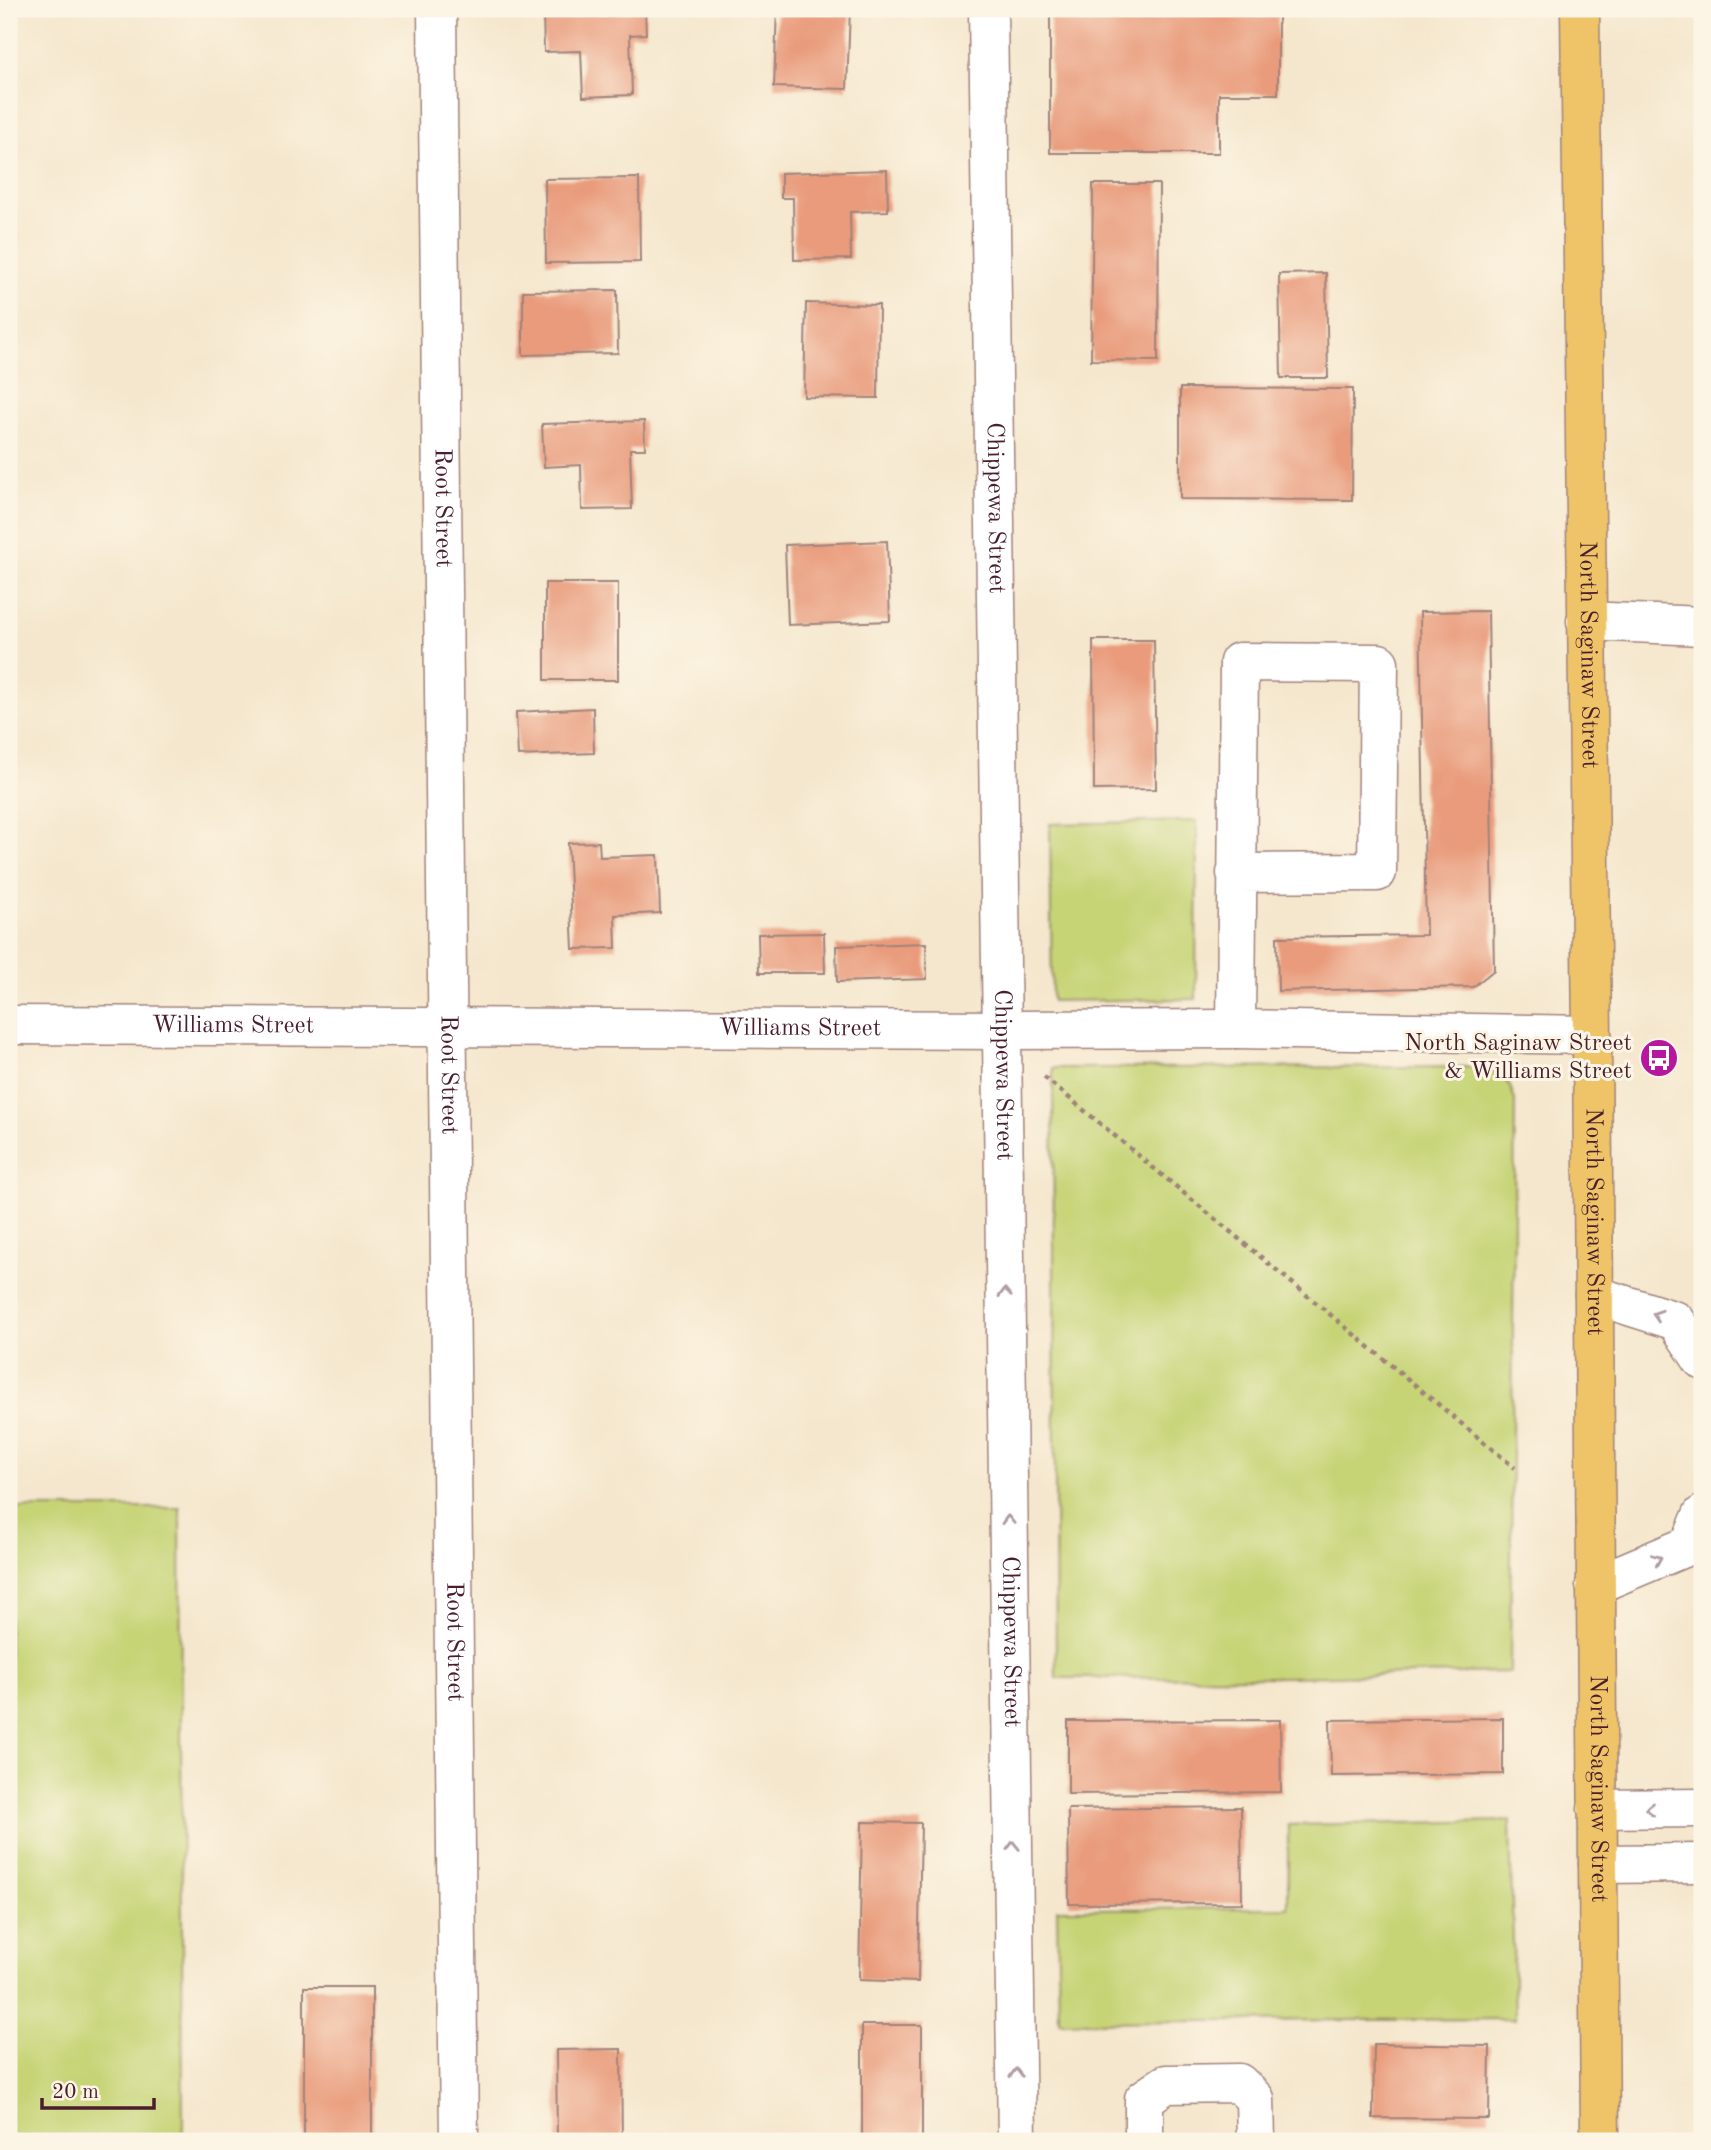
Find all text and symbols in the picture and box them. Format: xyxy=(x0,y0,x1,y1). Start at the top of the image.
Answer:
street label: Chippewa Street xyxy=(982,422,1008,594)
street label: Root Street xyxy=(430,448,455,568)
street label: North Saginaw Street xyxy=(1574,541,1601,769)
street label: Chippewa Street xyxy=(989,989,1016,1161)
street label: Williams Street xyxy=(152,1014,314,1039)
street label: Root Street xyxy=(435,1015,461,1135)
street label: Williams Street xyxy=(719,1017,881,1041)
place label: North Saginaw Street & Williams Street xyxy=(1404,1032,1632,1084)
bus stop icon: North Saginaw Street & Williams Street xyxy=(1638,1037,1680,1079)
street label: North Saginaw Street xyxy=(1581,1108,1606,1336)
one-way arrow xyxy=(998,1287,1013,1298)
one-way arrow xyxy=(1652,1309,1664,1323)
one-way arrow xyxy=(1001,1514,1016,1525)
one-way arrow xyxy=(1650,1553,1662,1567)
street label: Chippewa Street xyxy=(997,1556,1023,1728)
street label: Root Street xyxy=(441,1582,466,1702)
street label: North Saginaw Street xyxy=(1585,1675,1610,1903)
one-way arrow xyxy=(1644,1801,1655,1817)
one-way arrow xyxy=(1005,1840,1021,1850)
scale bar xyxy=(42,2066,154,2110)
one-way arrow xyxy=(1008,2067,1024,2078)
text: 20 m xyxy=(52,2082,99,2103)

